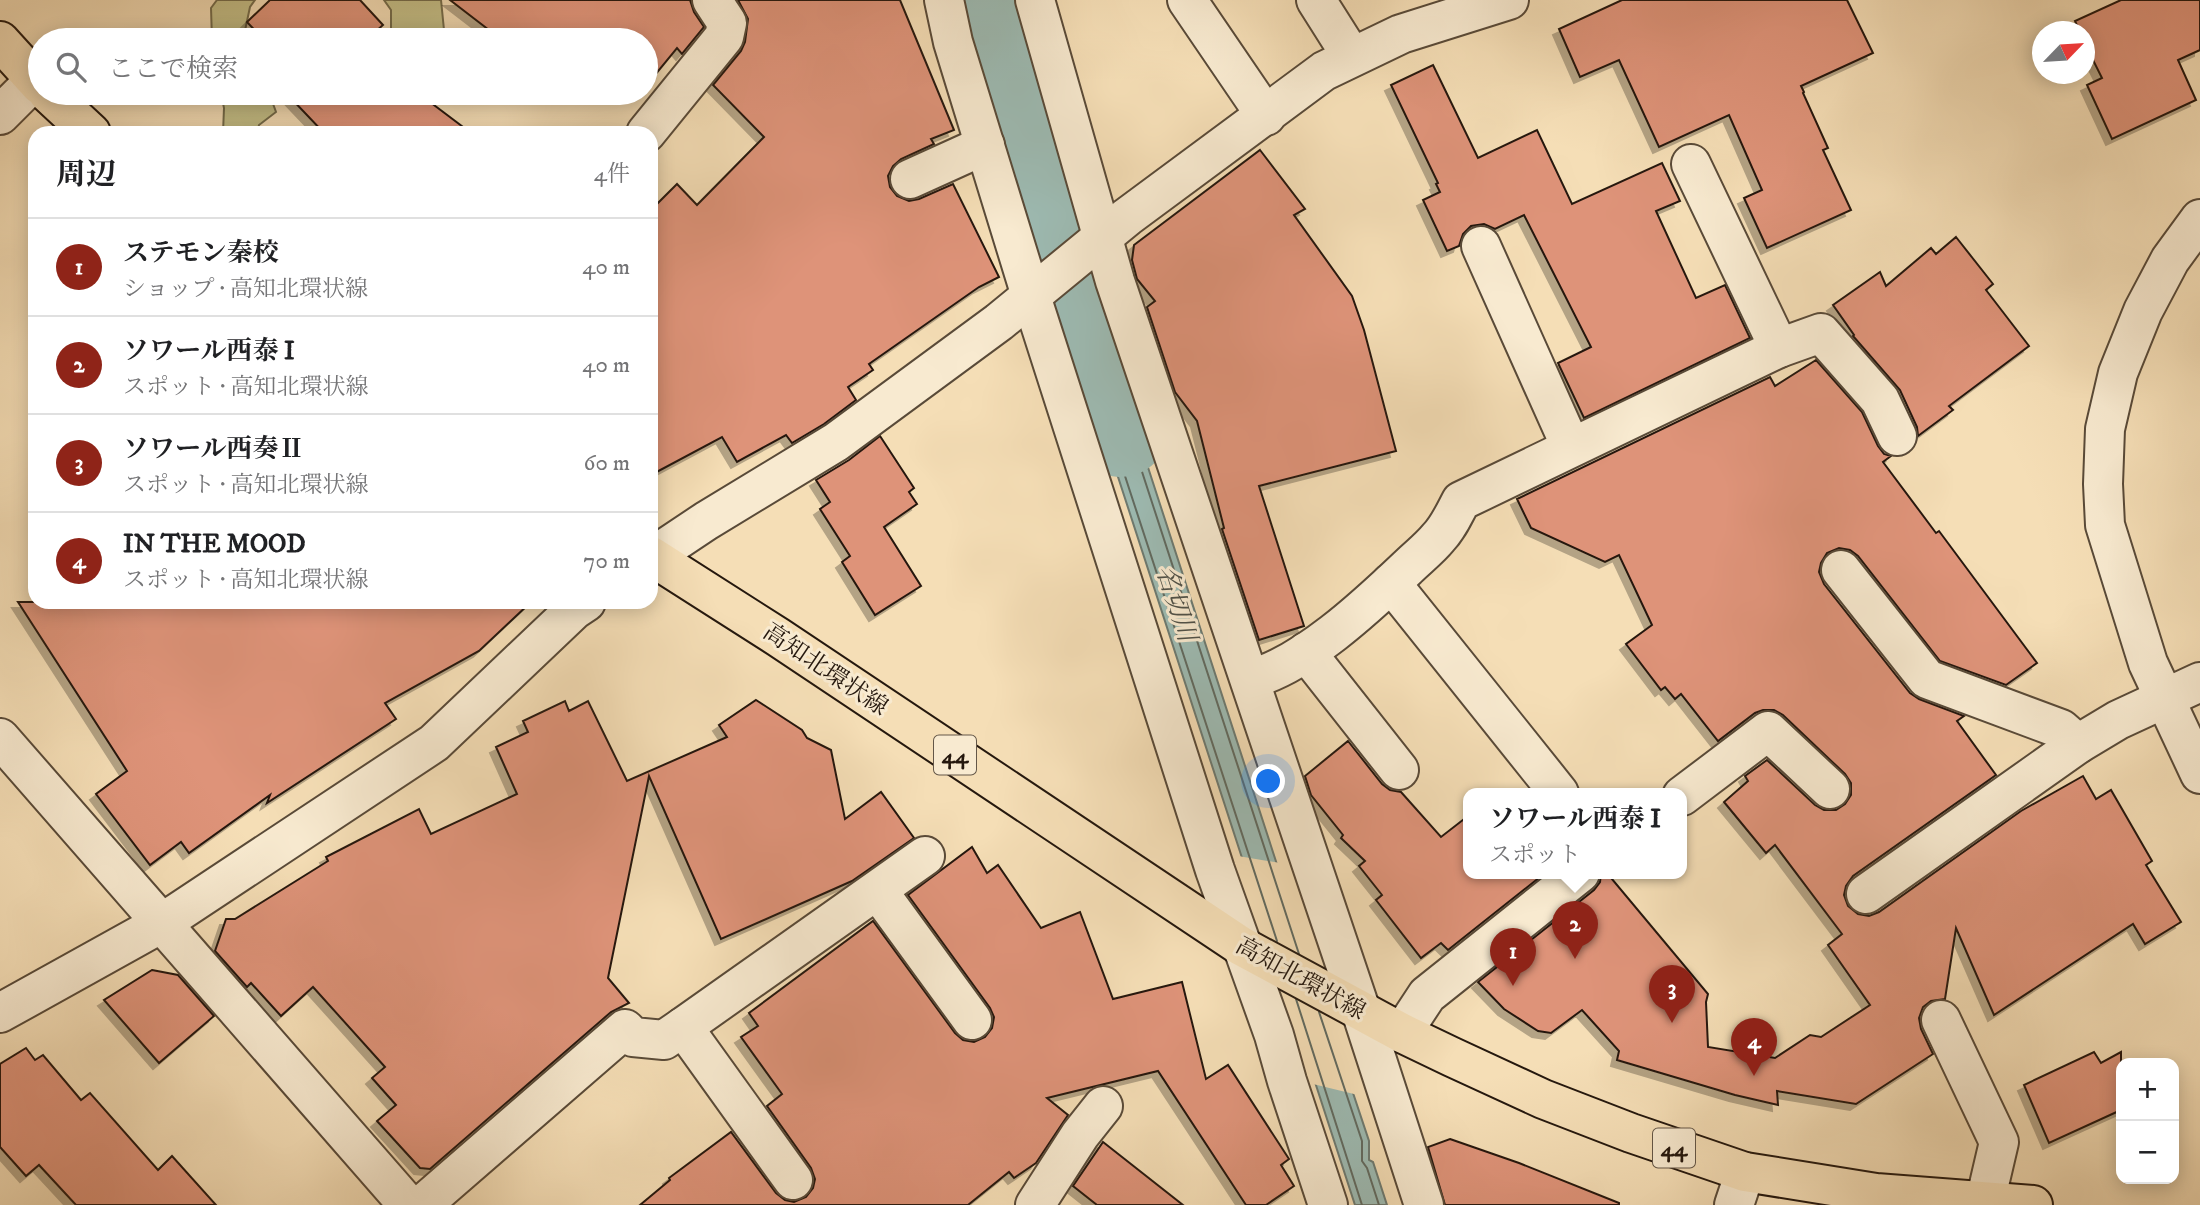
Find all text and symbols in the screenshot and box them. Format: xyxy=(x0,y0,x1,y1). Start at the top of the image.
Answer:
north arrow xyxy=(2032,21,2095,84)
search box xyxy=(28,28,658,105)
icon: search xyxy=(52,48,90,86)
text: ここで検索 xyxy=(108,53,238,86)
text: 周辺 xyxy=(56,157,116,194)
text: 4件 xyxy=(594,160,630,189)
text: ステモン秦校 xyxy=(123,237,278,270)
text: 1 xyxy=(75,253,83,282)
text: 40 m xyxy=(582,253,630,282)
text: ショップ · 高知北環状線 xyxy=(123,275,368,304)
text: ソワール西泰 I xyxy=(123,335,295,368)
text: 2 xyxy=(73,351,85,380)
text: 40 m xyxy=(582,351,630,380)
text: スポット · 高知北環状線 xyxy=(123,373,368,402)
text: ソワール西奏Ⅱ xyxy=(123,433,304,466)
text: 3 xyxy=(75,449,83,478)
text: 60 m xyxy=(583,449,630,478)
text: スポット · 高知北環状線 xyxy=(123,471,368,500)
text: IN THE MOOD xyxy=(123,528,306,561)
text: 4 xyxy=(72,547,86,576)
text: 70 m xyxy=(583,547,630,576)
water label: 名切川 xyxy=(1148,561,1204,648)
text: スポット · 高知北環状線 xyxy=(123,566,368,595)
street label: 高知北環状線 xyxy=(757,617,894,723)
road number: 44 xyxy=(934,736,976,775)
your location xyxy=(1251,764,1285,798)
popup xyxy=(1463,788,1687,879)
text: ソワール西泰 I xyxy=(1489,803,1661,836)
text: スポット xyxy=(1489,841,1581,870)
pin: 2 xyxy=(1552,901,1598,959)
pin: 1 xyxy=(1490,928,1536,986)
street label: 高知北環状線 xyxy=(1230,931,1371,1027)
pin: 3 xyxy=(1649,965,1695,1023)
pin: 4 xyxy=(1731,1018,1777,1076)
map controls xyxy=(2116,1058,2179,1184)
button: + xyxy=(2116,1058,2179,1121)
button: − xyxy=(2116,1121,2179,1184)
road number: 44 xyxy=(1653,1128,1695,1168)

